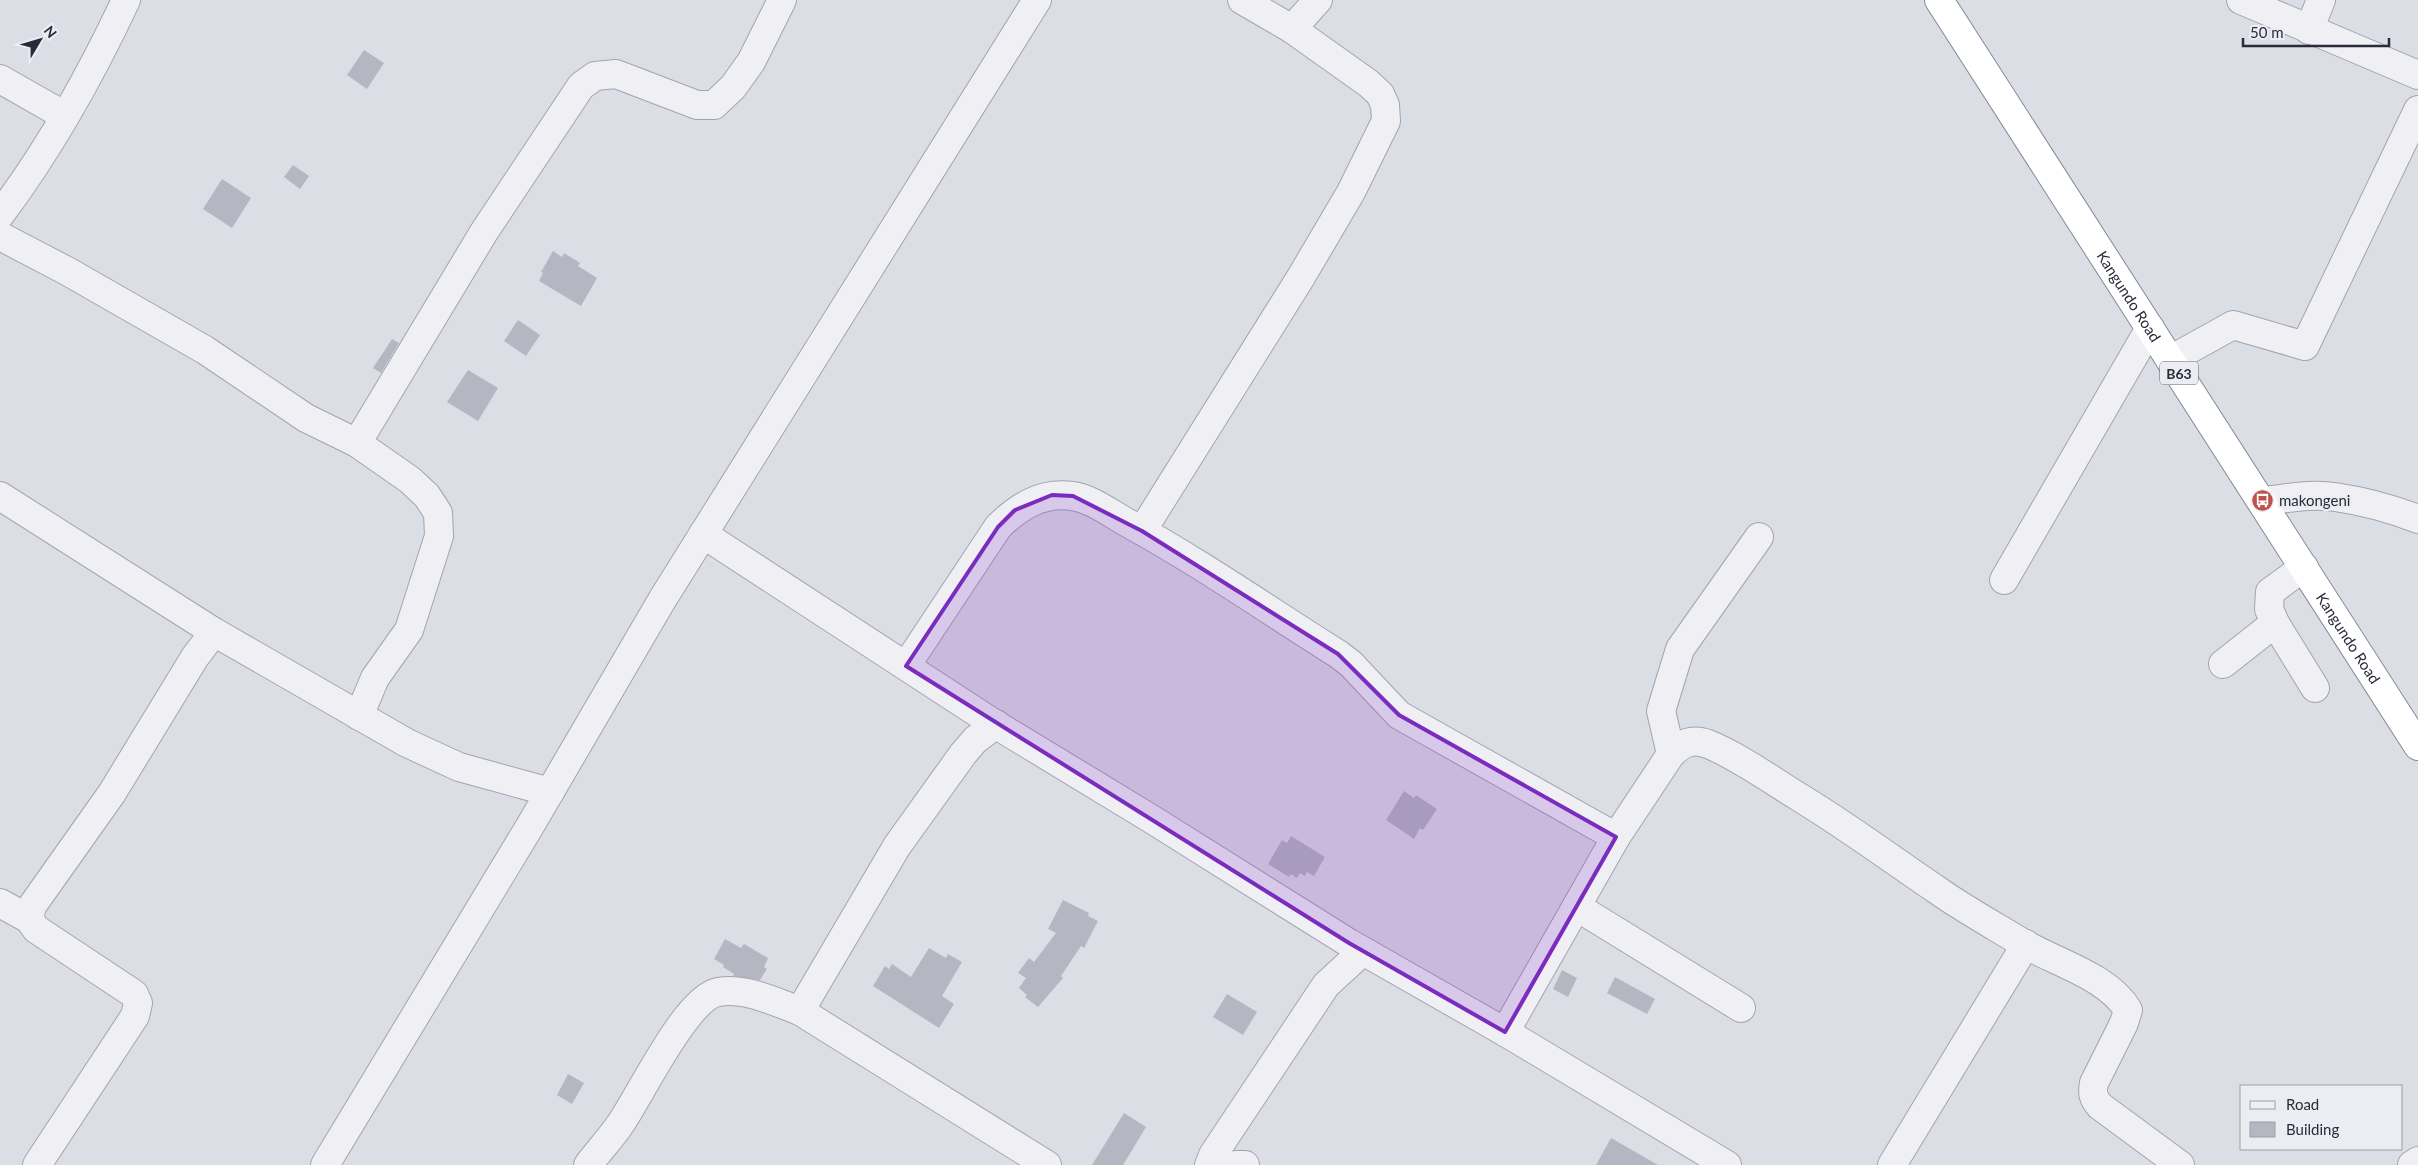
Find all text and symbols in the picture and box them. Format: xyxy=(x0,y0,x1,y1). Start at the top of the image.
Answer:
north arrow xyxy=(15,15,65,65)
scale bar xyxy=(2243,15,2389,47)
text: N xyxy=(41,22,61,41)
text: 50 m xyxy=(2250,23,2284,41)
street label: Kangundo Road xyxy=(2093,247,2165,345)
road number: B63 xyxy=(2160,362,2198,384)
bus stop icon: makongeni xyxy=(2251,488,2275,512)
place label: makongeni xyxy=(2279,491,2350,509)
street label: Kangundo Road xyxy=(2313,589,2384,687)
legend xyxy=(2240,1085,2403,1150)
text: Road xyxy=(2286,1095,2319,1113)
text: Building xyxy=(2286,1120,2339,1138)

